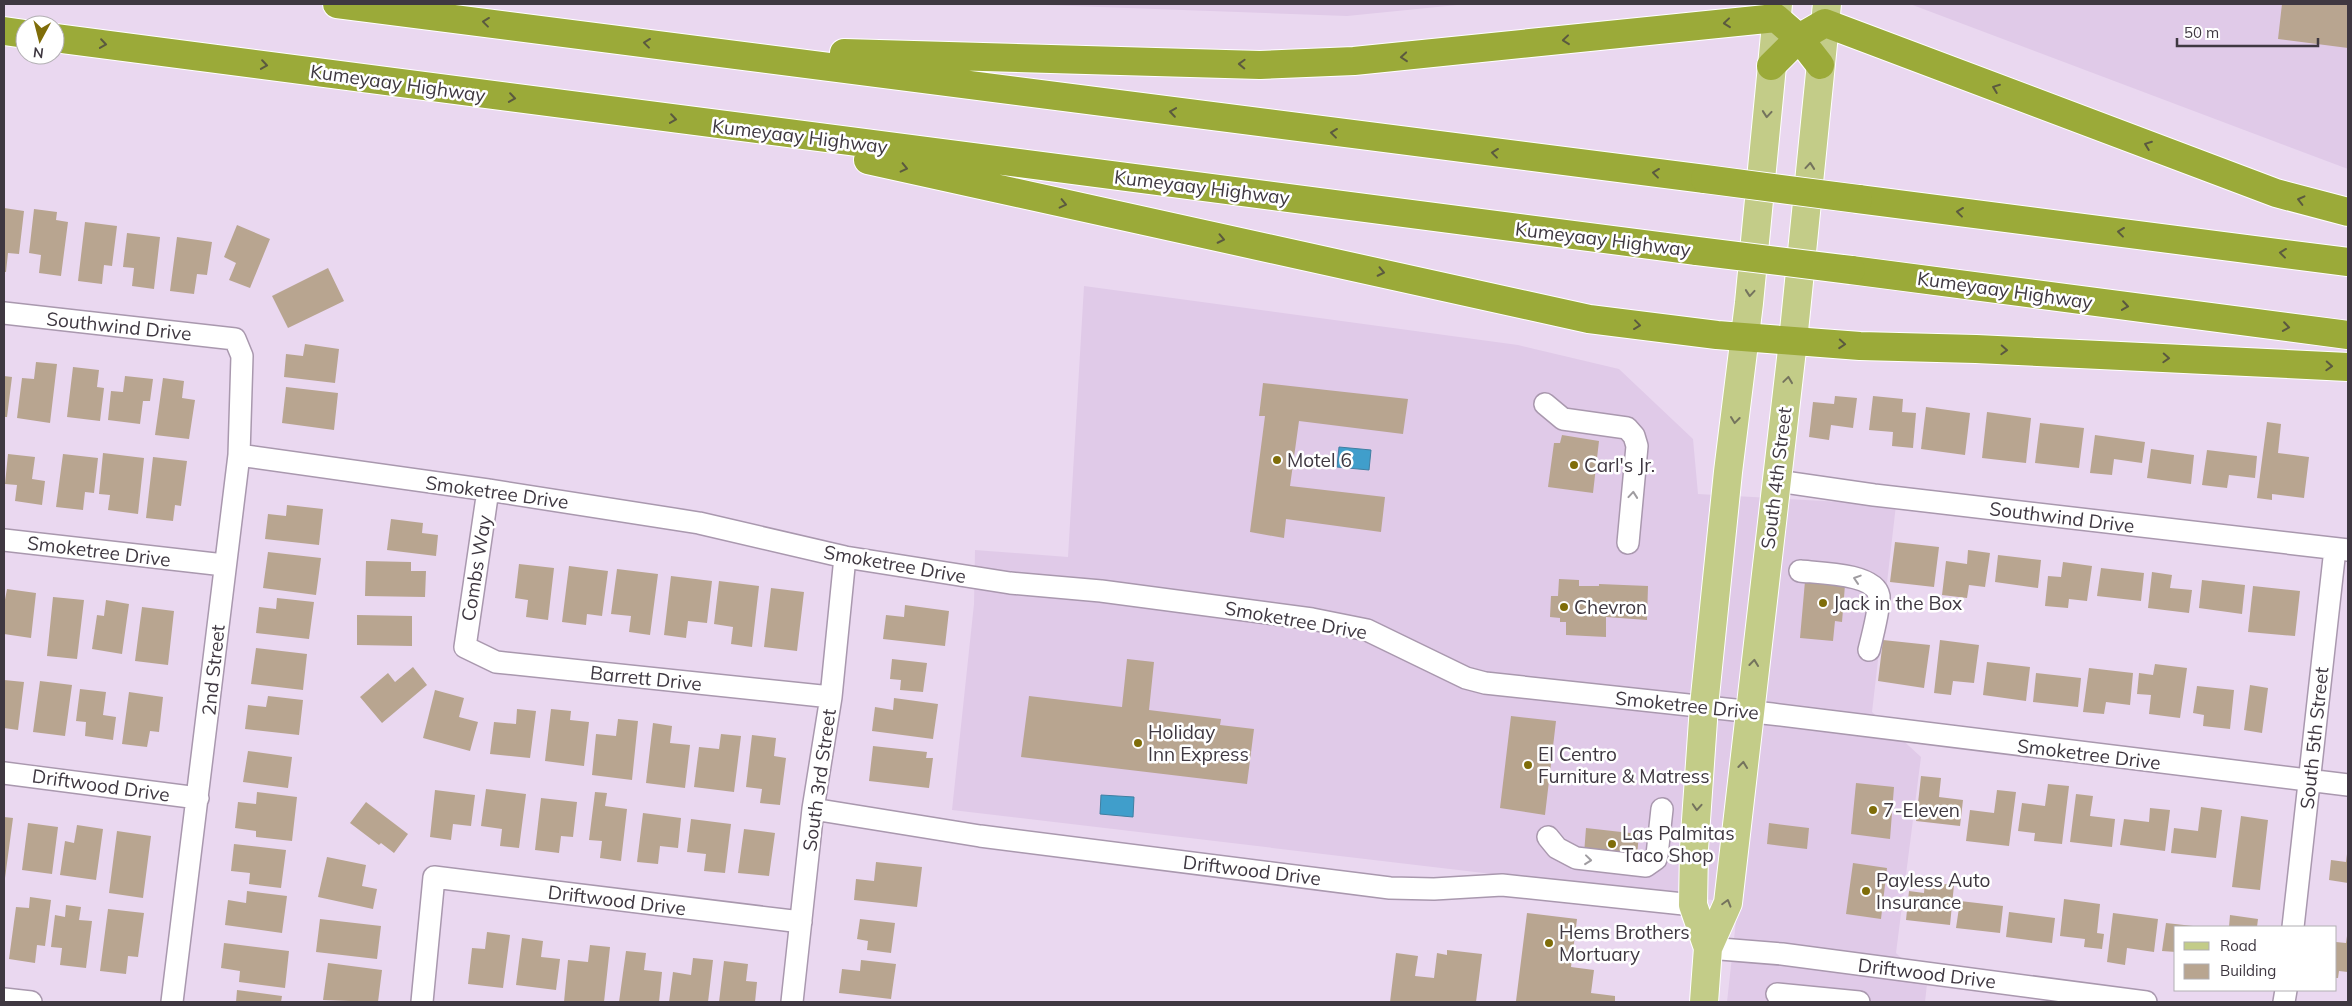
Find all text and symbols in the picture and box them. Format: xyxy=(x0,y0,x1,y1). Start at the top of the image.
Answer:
north arrow xyxy=(15,15,65,65)
scale bar xyxy=(2177,15,2318,47)
one-way arrow xyxy=(1723,17,1731,28)
one-way arrow xyxy=(481,18,490,28)
text: 50 m xyxy=(2184,23,2219,42)
one-way arrow xyxy=(1562,34,1570,45)
one-way arrow xyxy=(100,38,108,49)
one-way arrow xyxy=(643,38,651,49)
text: N xyxy=(32,43,45,62)
one-way arrow xyxy=(1400,51,1408,62)
one-way arrow xyxy=(261,59,269,70)
street label: Kumeyaay Highway xyxy=(309,59,487,107)
one-way arrow xyxy=(1238,59,1246,69)
one-way arrow xyxy=(1992,84,2001,94)
one-way arrow xyxy=(509,92,517,103)
one-way arrow xyxy=(1168,107,1176,118)
one-way arrow xyxy=(1762,110,1773,118)
one-way arrow xyxy=(670,113,678,124)
street label: Kumeyaay Highway xyxy=(711,113,889,159)
one-way arrow xyxy=(1329,128,1338,138)
one-way arrow xyxy=(2144,141,2153,151)
one-way arrow xyxy=(1491,148,1499,159)
one-way arrow xyxy=(1804,162,1815,170)
one-way arrow xyxy=(900,163,909,173)
street label: Kumeyaay Highway xyxy=(1113,164,1291,210)
one-way arrow xyxy=(1652,168,1660,179)
one-way arrow xyxy=(2296,195,2305,206)
one-way arrow xyxy=(1058,198,1067,209)
one-way arrow xyxy=(1956,207,1964,218)
street label: Kumeyaay Highway xyxy=(1514,216,1692,262)
one-way arrow xyxy=(2117,228,2126,238)
one-way arrow xyxy=(1217,233,1226,244)
one-way arrow xyxy=(2278,248,2286,259)
one-way arrow xyxy=(1376,266,1385,277)
street label: Kumeyaay Highway xyxy=(1916,266,2094,314)
one-way arrow xyxy=(1745,290,1756,298)
one-way arrow xyxy=(2122,300,2130,311)
street label: Southwind Drive xyxy=(45,306,193,346)
one-way arrow xyxy=(1634,319,1642,330)
one-way arrow xyxy=(2283,321,2291,332)
one-way arrow xyxy=(1838,339,1846,350)
one-way arrow xyxy=(2000,345,2008,355)
one-way arrow xyxy=(2162,353,2170,364)
one-way arrow xyxy=(2325,361,2333,372)
one-way arrow xyxy=(1782,376,1793,384)
street label: South 4th Street xyxy=(1755,405,1797,550)
one-way arrow xyxy=(1730,417,1741,425)
place label: Motel 6 xyxy=(1287,448,1352,472)
place label: Carl's Jr. xyxy=(1584,453,1655,477)
marker: Motel 6 xyxy=(1271,454,1283,466)
marker: Carl's Jr. xyxy=(1568,459,1580,471)
street label: Smoketree Drive xyxy=(424,470,570,514)
one-way arrow xyxy=(1627,491,1638,499)
street label: Southwind Drive xyxy=(1988,496,2136,538)
street label: Combs Way xyxy=(456,513,496,623)
street label: Smoketree Drive xyxy=(26,530,172,572)
street label: Smoketree Drive xyxy=(822,540,968,588)
one-way arrow xyxy=(1854,575,1862,585)
place label: Jack in the Box xyxy=(1833,591,1962,615)
place label: Chevron xyxy=(1574,595,1647,619)
street label: Smoketree Drive xyxy=(1223,596,1369,644)
marker: Jack in the Box xyxy=(1817,597,1829,609)
marker: Chevron xyxy=(1558,601,1570,613)
street label: 2nd Street xyxy=(196,623,230,717)
one-way arrow xyxy=(1748,659,1759,667)
street label: Barrett Drive xyxy=(589,660,703,696)
street label: South 5th Street xyxy=(2295,665,2333,810)
street label: Smoketree Drive xyxy=(1614,686,1760,724)
street label: South 3rd Street xyxy=(797,707,841,853)
place label: Holiday Inn Express xyxy=(1148,720,1249,766)
street label: Smoketree Drive xyxy=(2016,733,2162,775)
marker: Holiday Inn Express xyxy=(1132,737,1144,749)
place label: El Centro Furniture & Matress xyxy=(1538,742,1710,788)
marker: El Centro Furniture & Matress xyxy=(1522,759,1534,771)
one-way arrow xyxy=(1737,761,1748,769)
street label: Driftwood Drive xyxy=(31,763,171,807)
place label: 7-Eleven xyxy=(1883,798,1960,822)
one-way arrow xyxy=(1691,804,1702,812)
marker: 7-Eleven xyxy=(1867,804,1879,816)
place label: Las Palmitas Taco Shop xyxy=(1622,821,1735,867)
marker: Las Palmitas Taco Shop xyxy=(1606,838,1618,850)
street label: Driftwood Drive xyxy=(1182,850,1322,890)
one-way arrow xyxy=(1585,854,1593,865)
place label: Payless Auto Insurance xyxy=(1876,868,1990,914)
street label: Driftwood Drive xyxy=(547,880,687,920)
marker: Payless Auto Insurance xyxy=(1860,885,1872,897)
one-way arrow xyxy=(1721,900,1731,908)
place label: Hems Brothers Mortuary xyxy=(1559,920,1690,966)
legend xyxy=(2174,926,2337,991)
text: Road xyxy=(2220,936,2257,955)
marker: Hems Brothers Mortuary xyxy=(1543,937,1555,949)
street label: Driftwood Drive xyxy=(1857,953,1997,993)
text: Building xyxy=(2220,961,2276,980)

